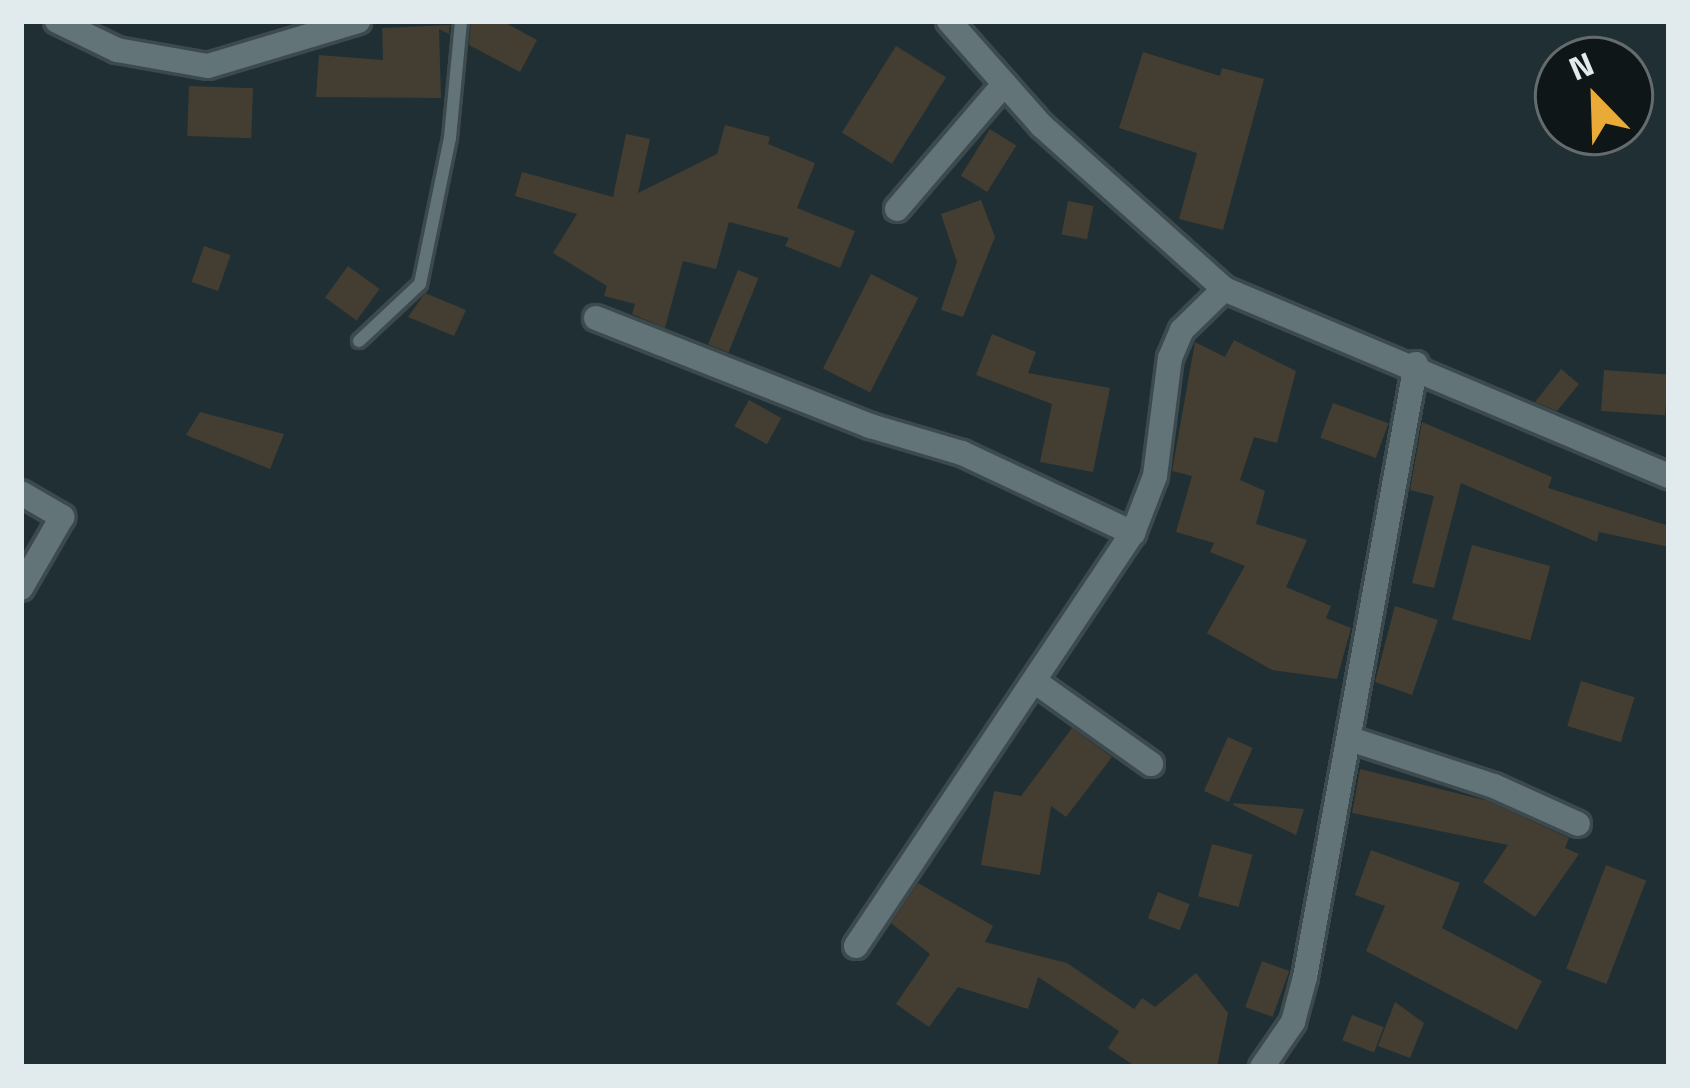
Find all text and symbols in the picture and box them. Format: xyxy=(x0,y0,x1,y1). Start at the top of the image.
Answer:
north arrow xyxy=(1534,36,1654,156)
text: N xyxy=(1561,38,1601,93)

